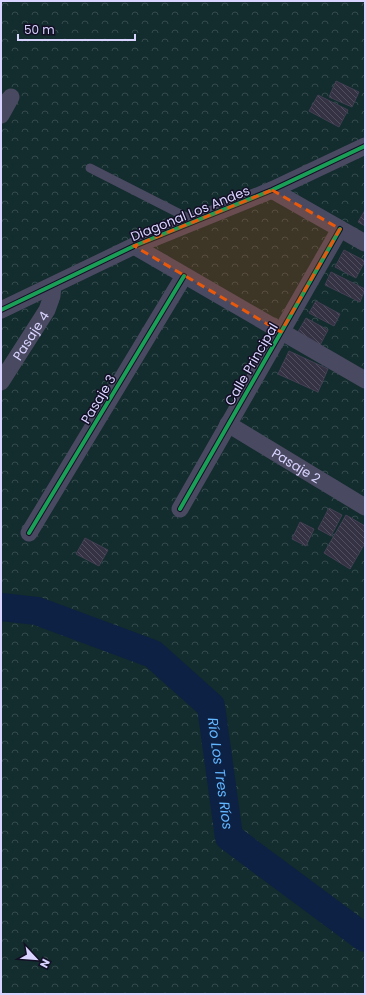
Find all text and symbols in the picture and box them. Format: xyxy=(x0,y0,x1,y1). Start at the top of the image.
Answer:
scale bar xyxy=(18,16,135,42)
text: 50 m xyxy=(24,21,55,38)
street label: Diagonal Los Andes xyxy=(128,181,253,246)
street label: Pasaje 4 xyxy=(8,308,54,364)
street label: Calle Principal xyxy=(220,319,283,409)
street label: Pasaje 3 xyxy=(76,371,121,427)
street label: Pasaje 2 xyxy=(268,444,324,488)
water label: Río Los Tres Ríos xyxy=(203,716,238,831)
north arrow xyxy=(16,939,56,979)
text: N xyxy=(36,956,54,971)

